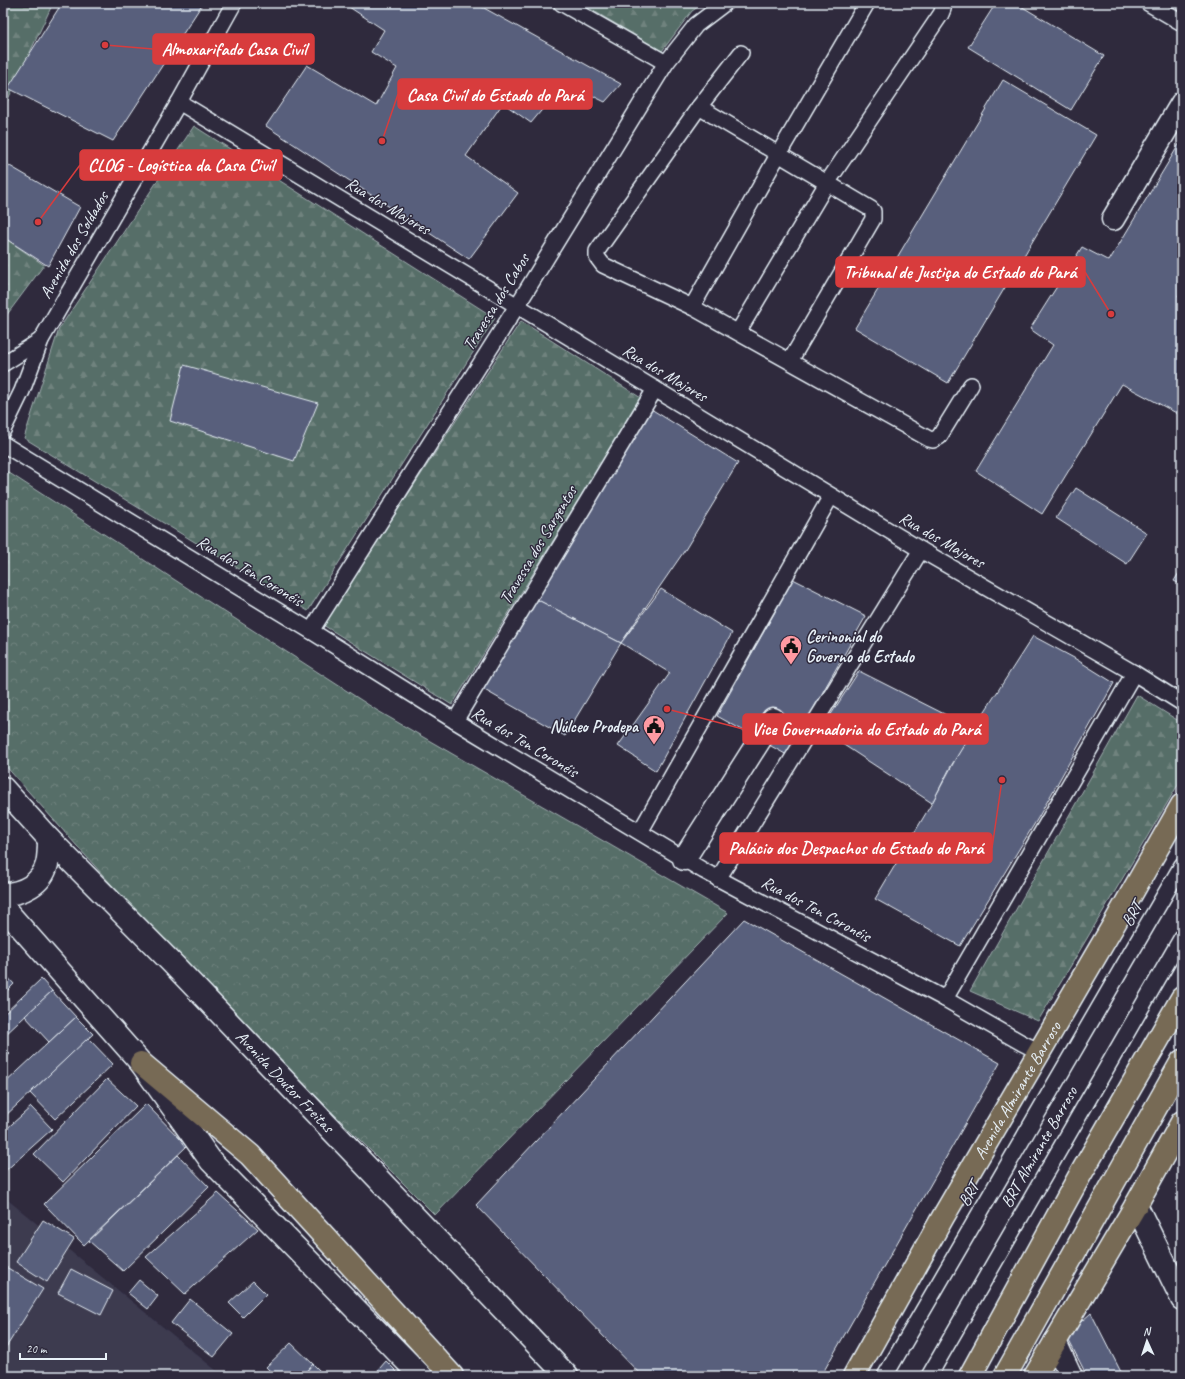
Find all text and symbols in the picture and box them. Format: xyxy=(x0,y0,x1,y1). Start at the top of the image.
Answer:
callout: Almoxarifado Casa Civíl xyxy=(153,34,314,64)
text: Almoxarifado Casa Civíl xyxy=(162,38,310,60)
callout: Casa Civíl do Estado do Pará xyxy=(398,79,592,109)
text: Casa Civíl do Estado do Pará xyxy=(407,84,585,106)
callout: CLOG - Logística da Casa Civíl xyxy=(80,150,282,180)
text: CLOG - Logística da Casa Civíl xyxy=(88,154,278,176)
street label: Rua dos Majores xyxy=(342,173,435,240)
street label: Avenida dos Soldados xyxy=(35,186,114,302)
street label: Travessa dos Cabos xyxy=(458,249,535,354)
callout: Tribunal de Justiça do Estado do Pará xyxy=(836,257,1085,287)
text: Tribunal de Justiça do Estado do Pará xyxy=(844,261,1078,283)
street label: Rua dos Majores xyxy=(619,340,712,407)
street label: Travessa dos Sargentos xyxy=(494,481,582,608)
street label: Rua dos Majores xyxy=(896,507,989,573)
street label: Rua dos Ten Coronéis xyxy=(193,531,309,612)
place label: Cerinonial do Governo do Estado xyxy=(806,626,916,667)
public building icon: Cerinonial do Governo do Estado xyxy=(778,633,804,666)
street label: Rua dos Ten Coronéis xyxy=(468,702,584,783)
public building icon: Núlceo Prodepa xyxy=(641,713,667,746)
callout: Vice Governadoria do Estado do Pará xyxy=(743,714,988,744)
place label: Núlceo Prodepa xyxy=(550,716,640,737)
text: Vice Governadoria do Estado do Pará xyxy=(752,718,983,740)
callout: Palácio dos Despachos do Estado do Pará xyxy=(720,833,992,863)
text: Palácio dos Despachos do Estado do Pará xyxy=(729,837,986,859)
street label: Rua dos Ten Coronéis xyxy=(758,871,876,948)
street label: BRT xyxy=(1117,894,1149,930)
street label: Avenida Almirante Barroso xyxy=(969,1017,1066,1163)
street label: Avenida Doutor Freitas xyxy=(231,1026,340,1138)
street label: BRT Almirante Barroso xyxy=(996,1082,1083,1211)
street label: BRT xyxy=(954,1174,986,1210)
north arrow xyxy=(1127,1321,1167,1361)
text: N xyxy=(1143,1324,1152,1338)
scale bar xyxy=(20,1335,106,1361)
text: 20 m xyxy=(26,1341,48,1357)

